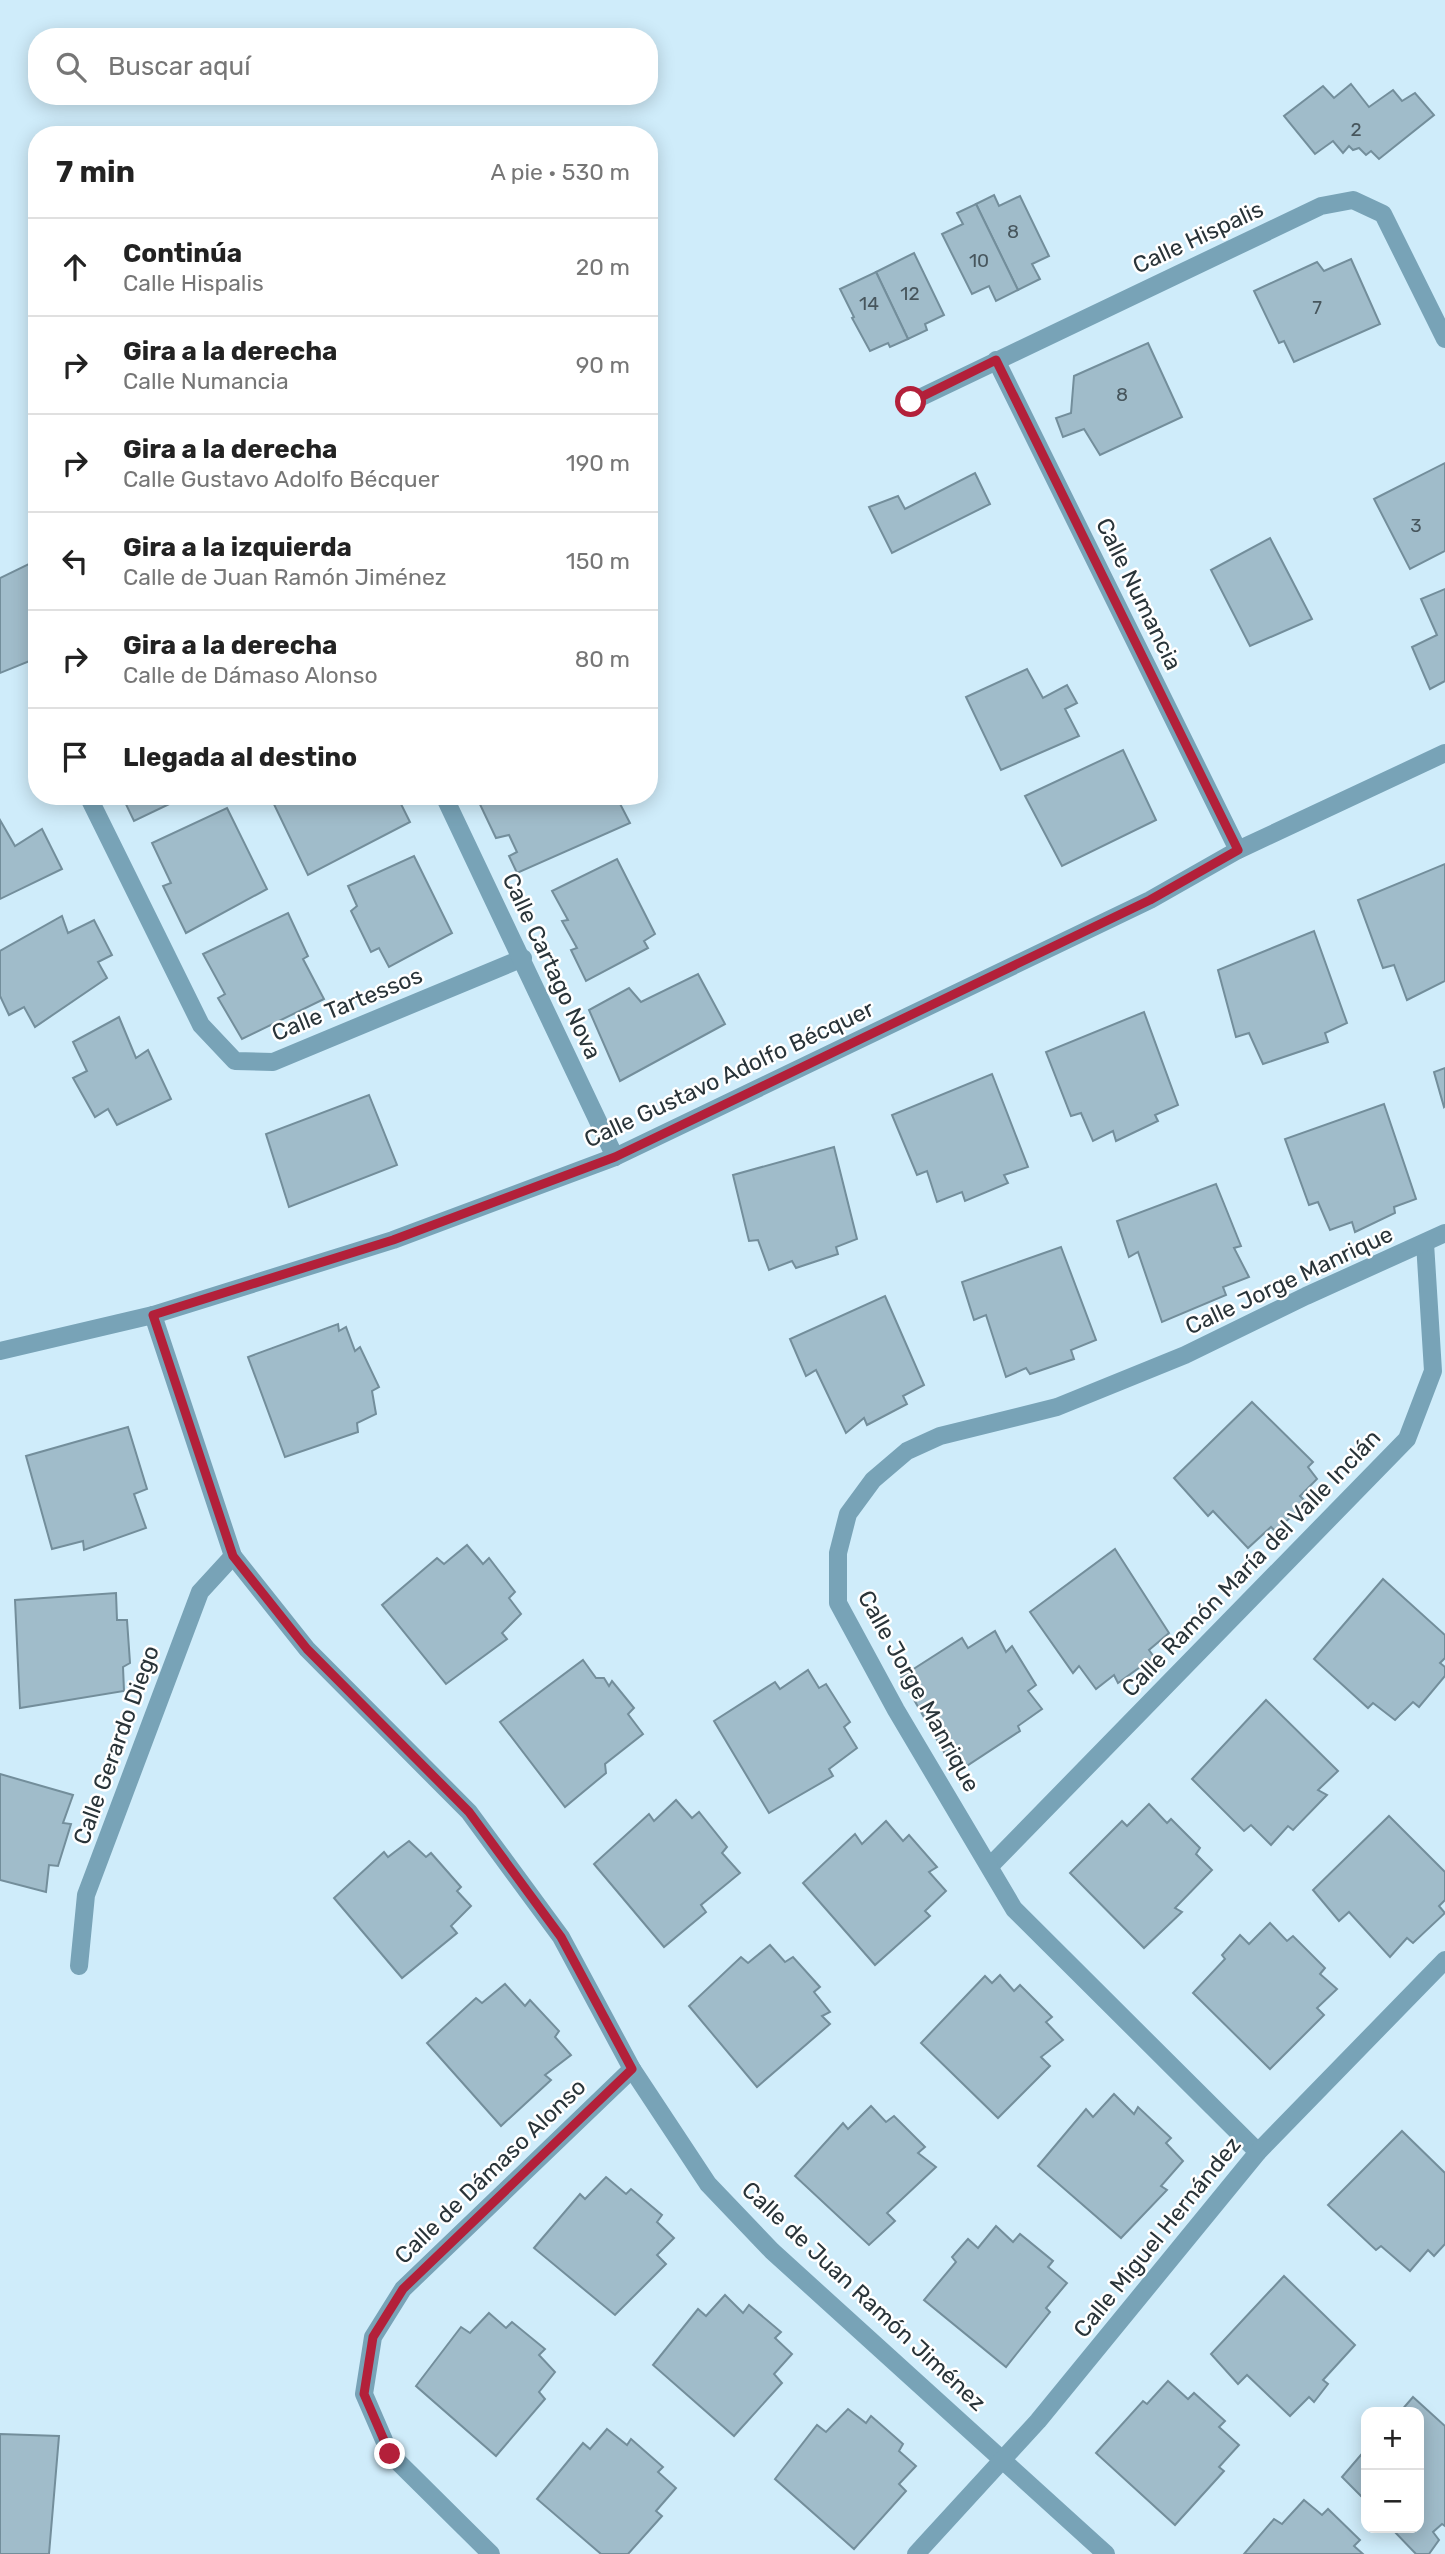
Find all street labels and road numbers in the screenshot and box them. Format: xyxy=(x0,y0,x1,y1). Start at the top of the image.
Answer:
street label: Calle Hispalis xyxy=(1128,195,1268,279)
street label: Calle Numancia xyxy=(1090,513,1188,675)
street label: Calle Cartago Nova xyxy=(497,868,607,1064)
street label: Calle Tartessos xyxy=(268,961,426,1047)
street label: Calle Gustavo Adolfo Bécquer xyxy=(580,994,878,1154)
street label: Calle Jorge Manrique xyxy=(1181,1220,1397,1340)
street label: Calle Ramón María del Valle Inclán xyxy=(1116,1424,1386,1702)
street label: Calle Jorge Manrique xyxy=(852,1585,986,1797)
street label: Calle Gerardo Diego xyxy=(67,1642,165,1848)
street label: Calle de Dámaso Alonso xyxy=(389,2072,591,2270)
street label: Calle Miguel Hernández xyxy=(1067,2131,1247,2343)
street label: Calle de Juan Ramón Jiménez xyxy=(736,2175,992,2417)

